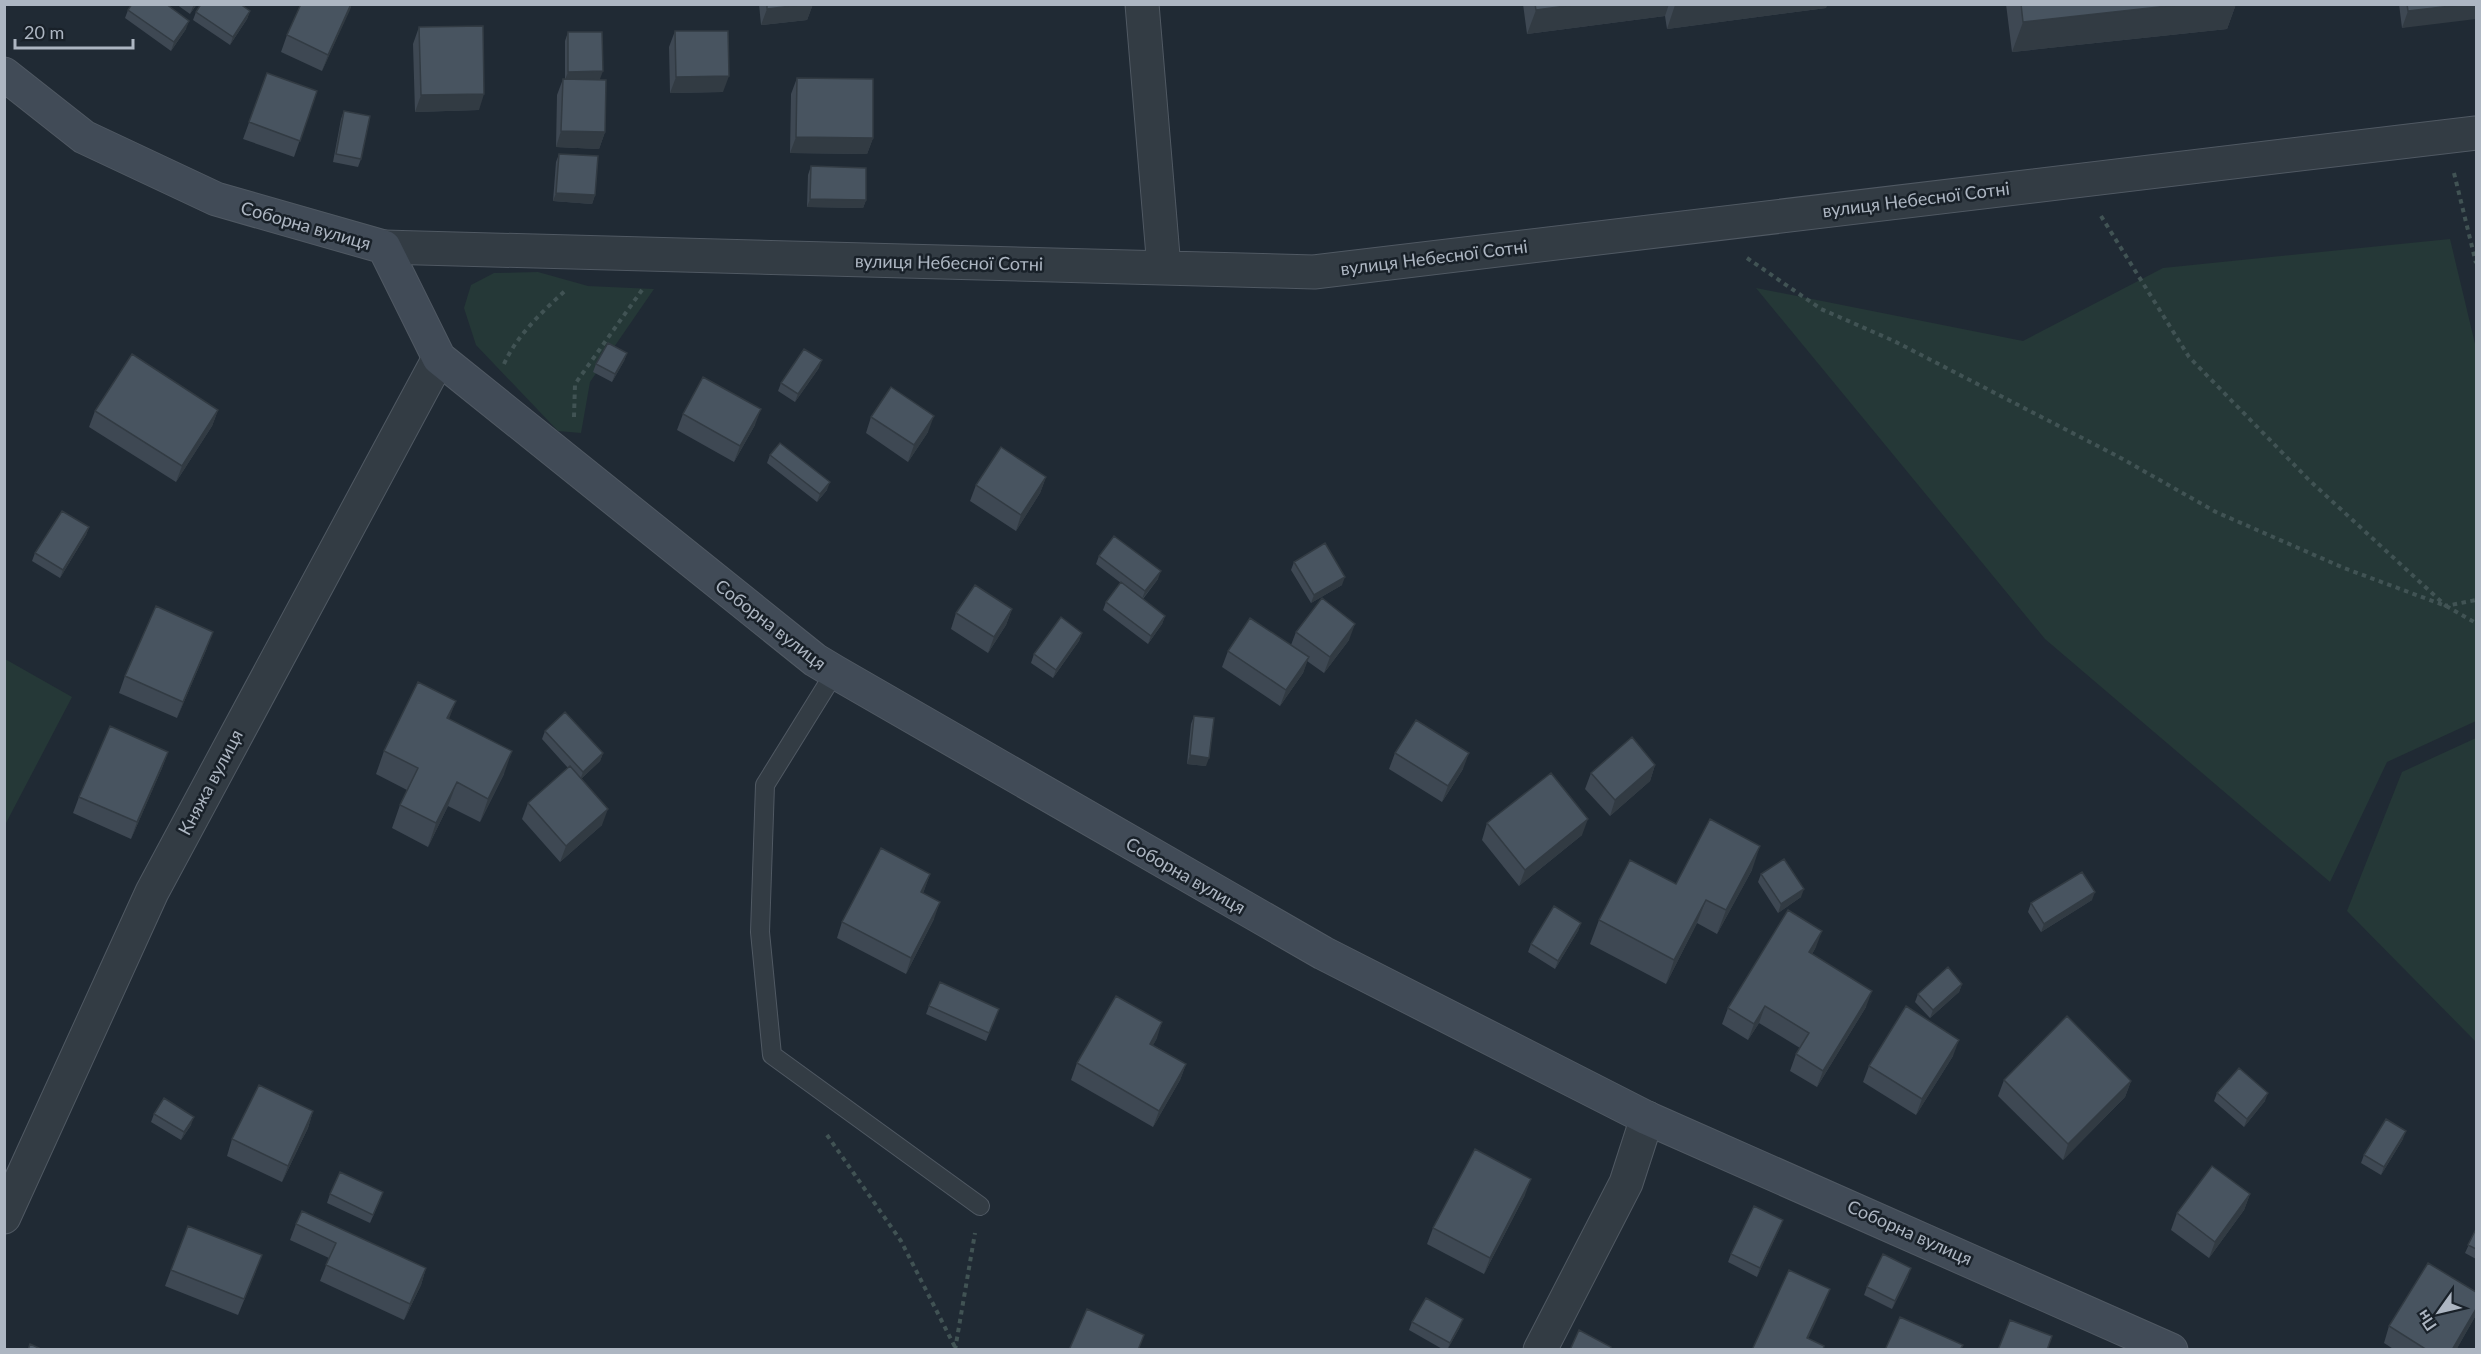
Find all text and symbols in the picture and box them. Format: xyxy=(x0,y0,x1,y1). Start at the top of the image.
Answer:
scale bar xyxy=(15,12,134,50)
text: 20 m xyxy=(24,21,64,43)
street label: вулиця Небесної Сотні xyxy=(1821,177,2011,221)
street label: Соборна вулиця xyxy=(238,196,374,254)
street label: вулиця Небесної Сотні xyxy=(1339,235,1529,279)
street label: вулиця Небесної Сотні xyxy=(855,249,1043,275)
street label: Соборна вулиця xyxy=(711,574,831,674)
street label: Княжа вулиця xyxy=(173,725,247,839)
street label: Соборна вулиця xyxy=(1122,832,1250,918)
street label: Соборна вулиця xyxy=(1844,1195,1976,1269)
north arrow xyxy=(2409,1282,2469,1342)
text: Пн xyxy=(2412,1307,2440,1335)

